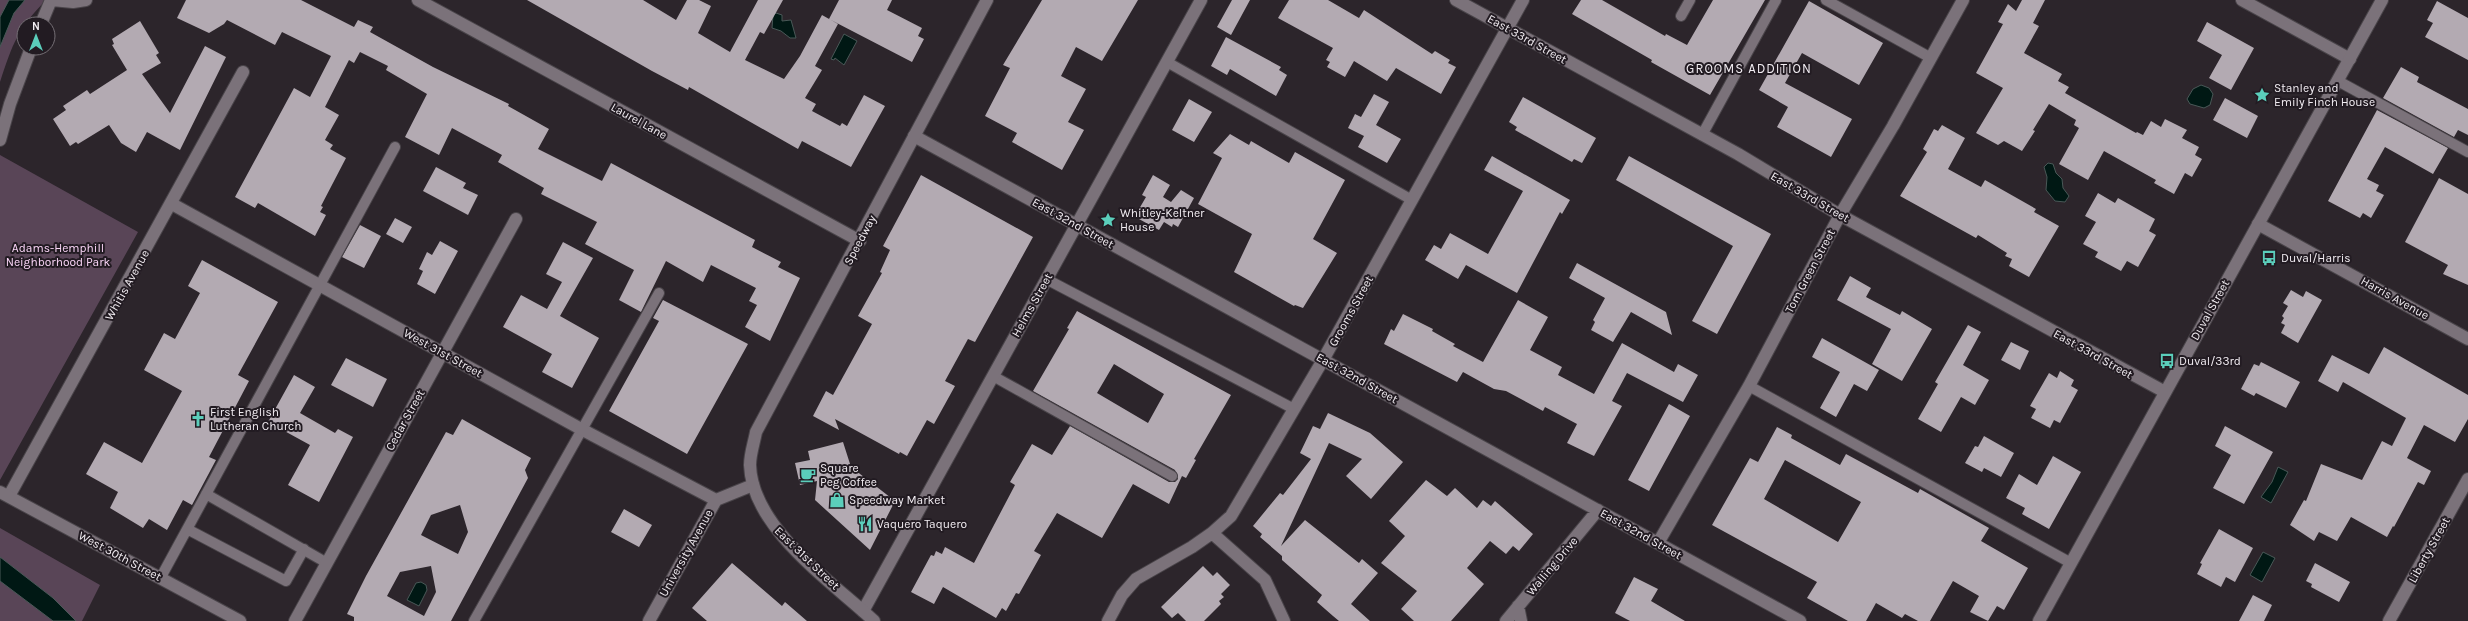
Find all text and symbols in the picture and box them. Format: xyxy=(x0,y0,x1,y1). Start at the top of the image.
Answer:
street label: East 33rd Street xyxy=(1485,11,1569,67)
north arrow xyxy=(16,16,56,56)
text: N xyxy=(32,20,40,33)
district label: GROOMS ADDITION xyxy=(1686,61,1812,76)
place label: Stanley and Emily Finch House xyxy=(2274,81,2375,109)
place icon: Stanley and Emily Finch House xyxy=(2253,86,2271,104)
street label: Laurel Lane xyxy=(609,100,669,142)
street label: East 33rd Street xyxy=(1768,169,1852,225)
street label: East 32nd Street xyxy=(1030,195,1117,251)
place label: Whitley-Keltner House xyxy=(1120,206,1205,234)
place icon: Whitley-Keltner House xyxy=(1099,211,1117,229)
street label: Speedway xyxy=(841,212,879,267)
street label: Tom Green Street xyxy=(1782,226,1838,315)
park label: Adams-Hemphill Neighborhood Park xyxy=(6,241,111,269)
street label: Whitis Avenue xyxy=(102,247,152,323)
bus stop icon: Duval/Harris xyxy=(2260,249,2278,267)
place label: Duval/Harris xyxy=(2281,251,2351,265)
street label: Helms Street xyxy=(1009,270,1056,339)
street label: Grooms Street xyxy=(1326,273,1376,349)
street label: Harris Avenue xyxy=(2359,274,2431,322)
street label: Duval Street xyxy=(2188,277,2233,343)
street label: West 31st Street xyxy=(401,326,485,381)
street label: East 33rd Street xyxy=(2051,326,2135,382)
street label: East 32nd Street xyxy=(1314,350,1401,406)
bus stop icon: Duval/33rd xyxy=(2158,352,2176,370)
place label: Duval/33rd xyxy=(2179,354,2241,368)
street label: Cedar Street xyxy=(383,387,428,453)
place label: First English Lutheran Church xyxy=(210,405,301,433)
church icon: First English Lutheran Church xyxy=(189,410,207,428)
place label: Square Peg Coffee xyxy=(820,461,877,489)
cafe icon: Square Peg Coffee xyxy=(799,466,817,484)
shop icon: Speedway Market xyxy=(828,491,846,509)
place label: Speedway Market xyxy=(849,493,945,507)
street label: East 32nd Street xyxy=(1598,506,1685,562)
street label: University Avenue xyxy=(656,507,716,599)
street label: Liberty Street xyxy=(2405,514,2453,585)
restaurant icon: Vaquero Taquero xyxy=(856,515,874,533)
place label: Vaquero Taquero xyxy=(877,517,967,531)
street label: East 31st Street xyxy=(772,524,843,593)
street label: West 30th Street xyxy=(76,528,164,584)
street label: Walling Drive xyxy=(1523,534,1581,598)

